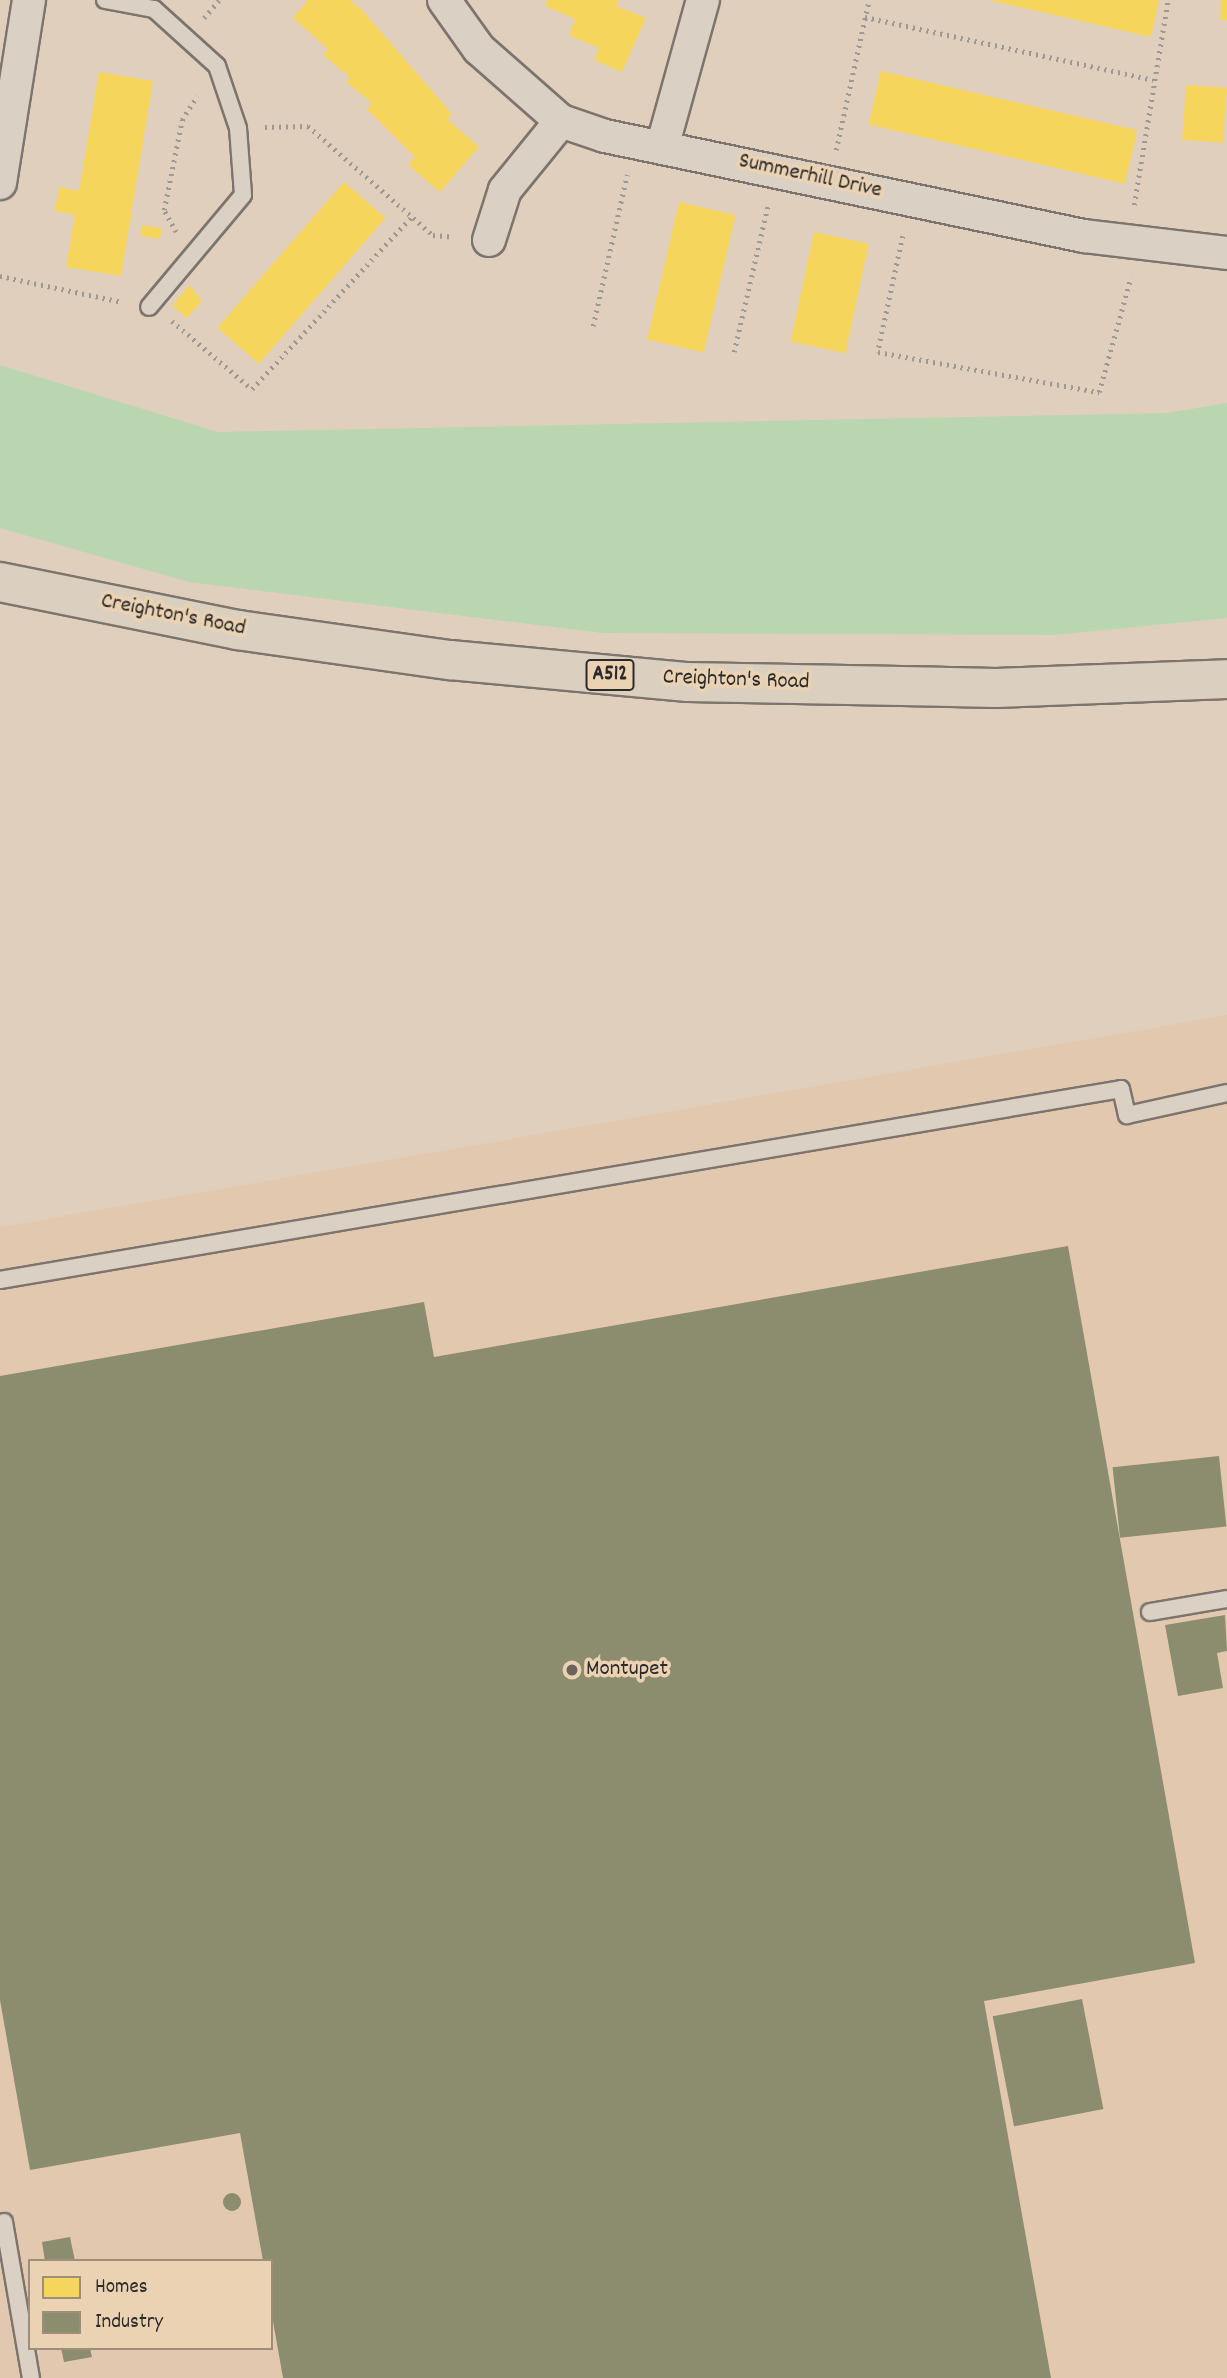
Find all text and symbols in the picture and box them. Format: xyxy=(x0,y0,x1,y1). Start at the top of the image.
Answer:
street label: Summerhill Drive xyxy=(736,148,884,206)
street label: Creighton's Road xyxy=(98,588,248,644)
road number: A512 xyxy=(586,658,634,692)
street label: Creighton's Road xyxy=(662,665,810,697)
place label: Montupet xyxy=(586,1656,668,1684)
marker: Montupet xyxy=(564,1662,580,1678)
legend xyxy=(28,2259,273,2350)
text: Homes xyxy=(95,2273,148,2303)
text: Industry xyxy=(95,2308,163,2338)

